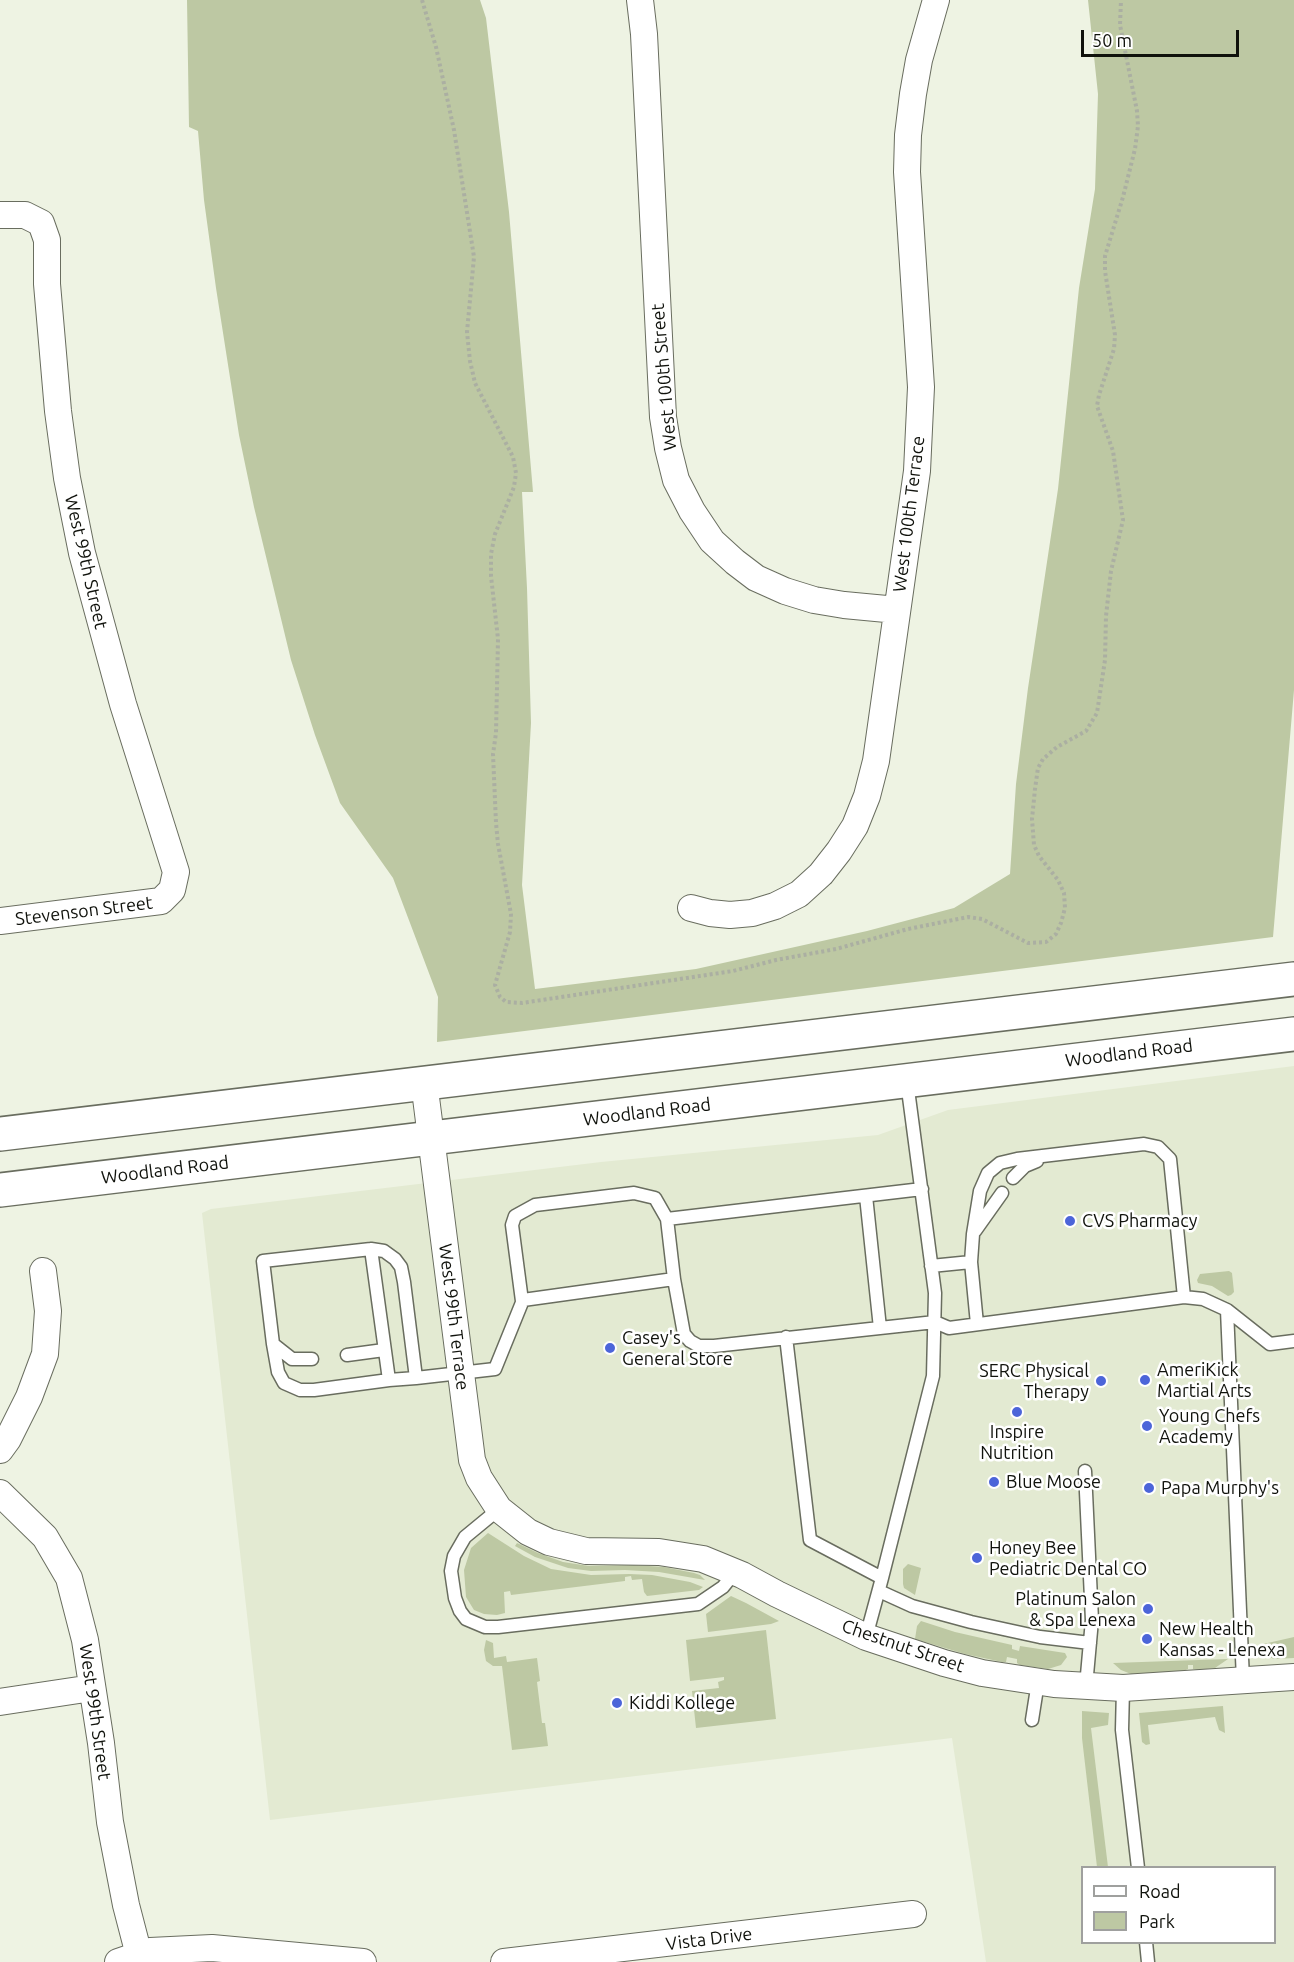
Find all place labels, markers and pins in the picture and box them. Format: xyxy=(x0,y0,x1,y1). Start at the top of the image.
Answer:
place label: CVS Pharmacy xyxy=(1082,1210,1197,1232)
marker: CVS Pharmacy xyxy=(1063,1214,1077,1228)
place label: Casey's General Store xyxy=(622,1327,733,1370)
marker: Casey's General Store xyxy=(603,1341,617,1355)
place label: AmeriKick Martial Arts xyxy=(1157,1359,1252,1402)
place label: SERC Physical Therapy xyxy=(979,1360,1089,1402)
marker: AmeriKick Martial Arts xyxy=(1138,1373,1152,1387)
marker: SERC Physical Therapy xyxy=(1094,1374,1108,1388)
marker: Inspire Nutrition xyxy=(1010,1405,1024,1419)
place label: Young Chefs Academy xyxy=(1159,1405,1260,1448)
marker: Young Chefs Academy xyxy=(1140,1419,1154,1433)
place label: Inspire Nutrition xyxy=(980,1421,1054,1464)
place label: Blue Moose xyxy=(1006,1471,1101,1493)
marker: Blue Moose xyxy=(987,1475,1001,1489)
place label: Papa Murphy's xyxy=(1161,1477,1279,1499)
marker: Papa Murphy's xyxy=(1142,1481,1156,1495)
place label: Honey Bee Pediatric Dental CO xyxy=(989,1537,1147,1580)
marker: Honey Bee Pediatric Dental CO xyxy=(970,1551,984,1565)
place label: Platinum Salon & Spa Lenexa xyxy=(1015,1588,1136,1630)
marker: Platinum Salon & Spa Lenexa xyxy=(1141,1602,1155,1616)
place label: New Health Kansas - Lenexa xyxy=(1159,1618,1285,1660)
marker: New Health Kansas - Lenexa xyxy=(1140,1632,1154,1646)
place label: Kiddi Kollege xyxy=(629,1692,735,1714)
marker: Kiddi Kollege xyxy=(610,1696,624,1710)

